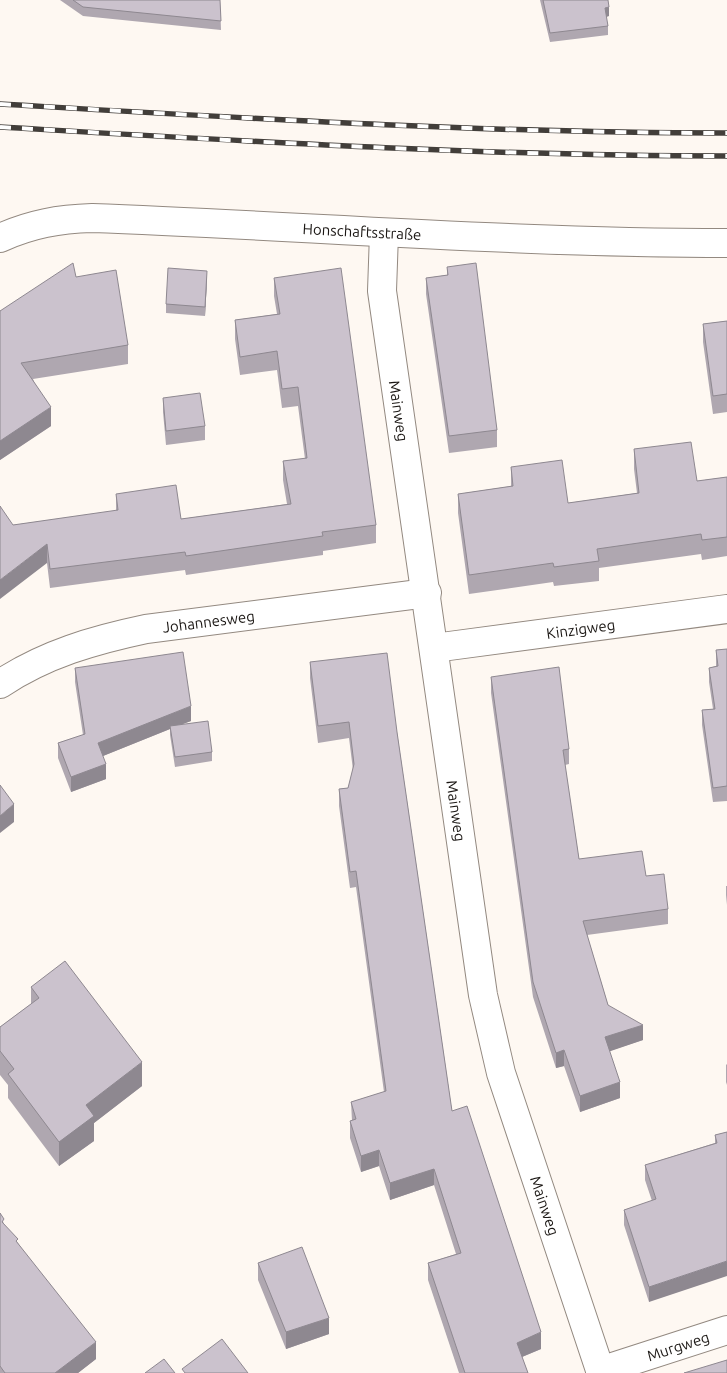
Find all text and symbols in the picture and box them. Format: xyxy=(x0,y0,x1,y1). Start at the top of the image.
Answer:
street label: Honschaftsstraße xyxy=(302,219,422,243)
street label: Mainweg xyxy=(386,379,412,442)
street label: Johannesweg xyxy=(161,607,256,635)
street label: Kinzigweg xyxy=(545,615,616,641)
street label: Mainweg xyxy=(444,779,469,842)
street label: Mainweg xyxy=(527,1174,563,1237)
street label: Murgweg xyxy=(645,1328,711,1364)

